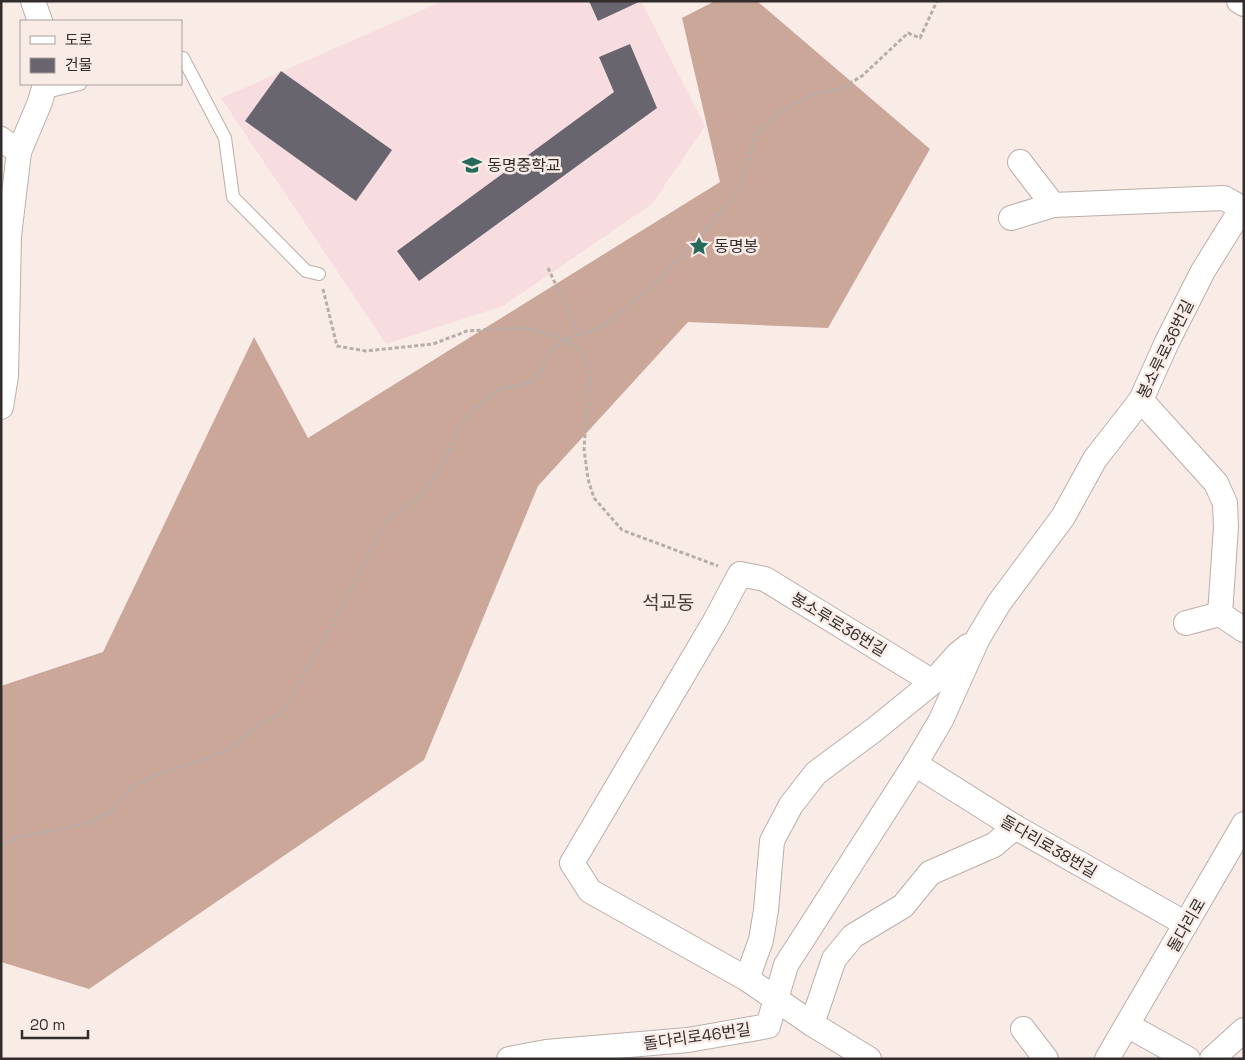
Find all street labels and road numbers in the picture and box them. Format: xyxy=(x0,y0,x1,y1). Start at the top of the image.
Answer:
street label: 봉소루로36번길 xyxy=(1132,296,1199,402)
street label: 봉소루로36번길 xyxy=(787,588,890,661)
street label: 돌다리로38번길 xyxy=(997,810,1101,883)
street label: 돌다리로 xyxy=(1163,894,1210,956)
street label: 돌다리로46번길 xyxy=(642,1019,752,1054)

